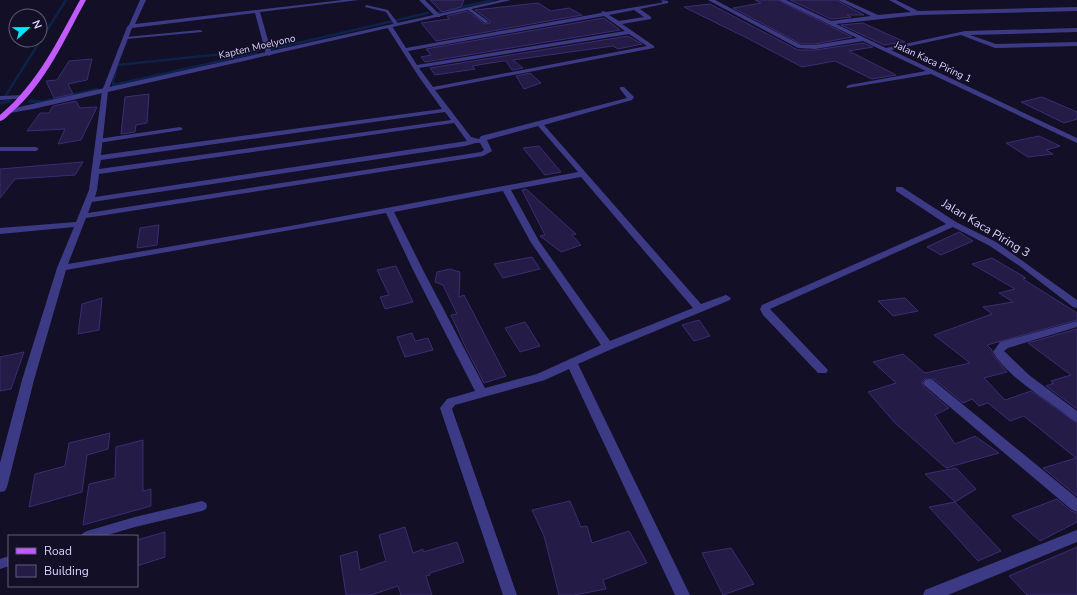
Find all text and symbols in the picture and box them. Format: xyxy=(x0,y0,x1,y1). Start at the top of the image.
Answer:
north arrow xyxy=(8,8,48,48)
text: N xyxy=(28,18,45,31)
street label: Kapten Moelyono xyxy=(217,31,297,63)
street label: Jalan Kaca Piring 1 xyxy=(891,38,974,86)
street label: Jalan Kaca Piring 3 xyxy=(938,195,1033,261)
legend xyxy=(8,535,138,587)
text: Road xyxy=(44,543,72,559)
text: Building xyxy=(44,563,89,579)

